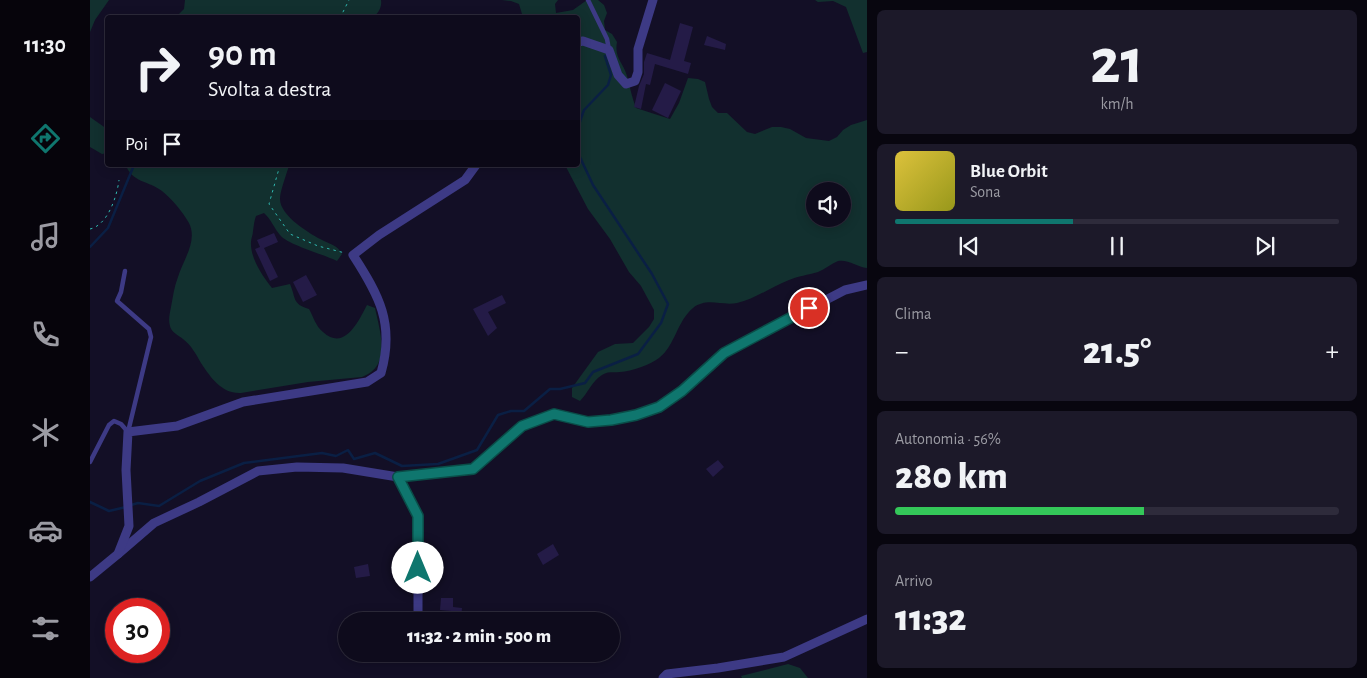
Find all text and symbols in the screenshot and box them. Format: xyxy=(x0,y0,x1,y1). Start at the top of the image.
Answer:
text: 21 xyxy=(1090,30,1144,95)
text: 11:30 xyxy=(24,34,66,56)
icon: right xyxy=(125,35,190,100)
text: 90 m xyxy=(208,37,277,72)
text: Svolta a destra xyxy=(208,78,332,100)
text: km/h xyxy=(1100,96,1134,112)
icon: directions xyxy=(28,121,63,156)
icon: arrive xyxy=(158,130,186,158)
text: Poi xyxy=(125,135,148,154)
text: Blue Orbit xyxy=(970,162,1048,181)
map controls xyxy=(806,182,851,227)
button: sound xyxy=(806,182,851,227)
text: Sona xyxy=(970,184,1001,200)
icon: music xyxy=(28,219,63,254)
icon: previous xyxy=(955,232,983,260)
icon: pause xyxy=(1103,232,1131,260)
icon: next xyxy=(1251,232,1279,260)
pin xyxy=(788,287,830,329)
icon: arrive xyxy=(795,294,823,322)
text: Clima xyxy=(895,306,931,322)
icon: phone xyxy=(28,317,63,352)
text: 21.5° xyxy=(1083,333,1151,371)
text: − xyxy=(895,338,908,366)
text: + xyxy=(1326,338,1339,366)
icon: climate xyxy=(28,415,63,450)
text: Autonomia · 56% xyxy=(895,431,1001,447)
text: 280 km xyxy=(895,458,1008,496)
icon: car xyxy=(28,513,63,548)
position arrow xyxy=(391,541,443,593)
text: Arrivo xyxy=(895,573,933,589)
speed limit sign: 30 xyxy=(105,598,170,663)
text: 11:32 xyxy=(895,600,967,638)
icon: filters xyxy=(28,611,63,646)
text: 11:32 · 2 min · 500 m xyxy=(407,627,551,646)

